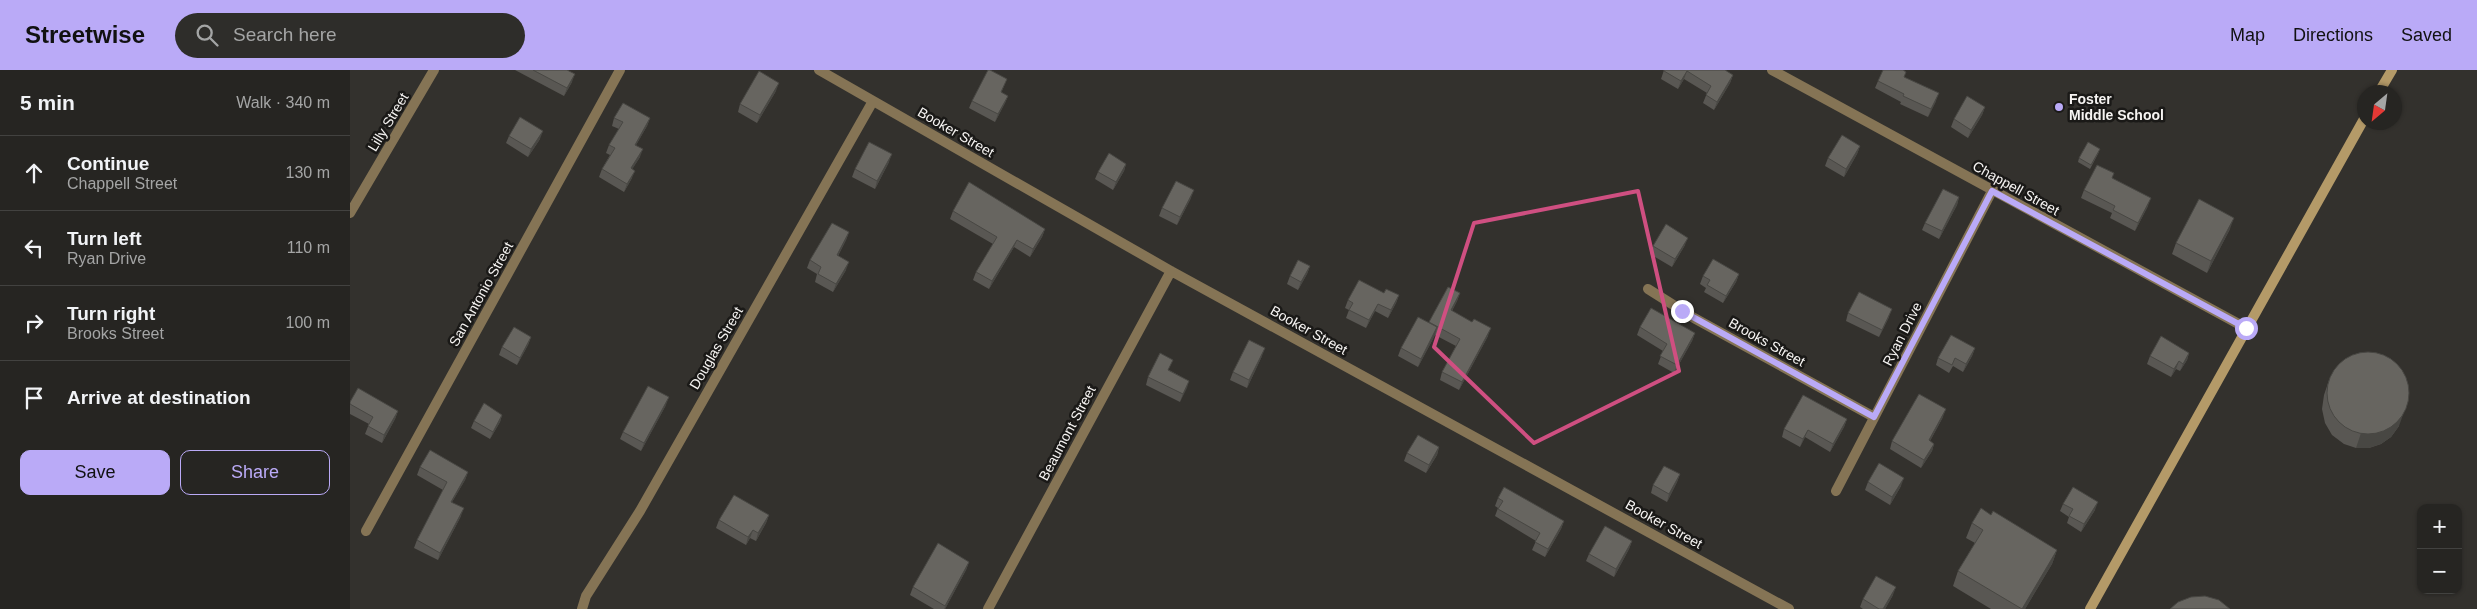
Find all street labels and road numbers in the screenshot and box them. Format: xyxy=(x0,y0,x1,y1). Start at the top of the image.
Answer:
street label: Lilly Street xyxy=(364,90,412,154)
street label: Booker Street xyxy=(915,104,997,160)
street label: Chappell Street xyxy=(1970,158,2062,218)
street label: San Antonio Street xyxy=(446,239,516,349)
street label: Ryan Drive xyxy=(1879,299,1925,368)
street label: Booker Street xyxy=(1268,302,1350,358)
street label: Douglas Street xyxy=(686,304,746,392)
street label: Brooks Street xyxy=(1726,314,1808,370)
street label: Beaumont Street xyxy=(1035,383,1099,483)
street label: Booker Street xyxy=(1623,496,1705,552)

